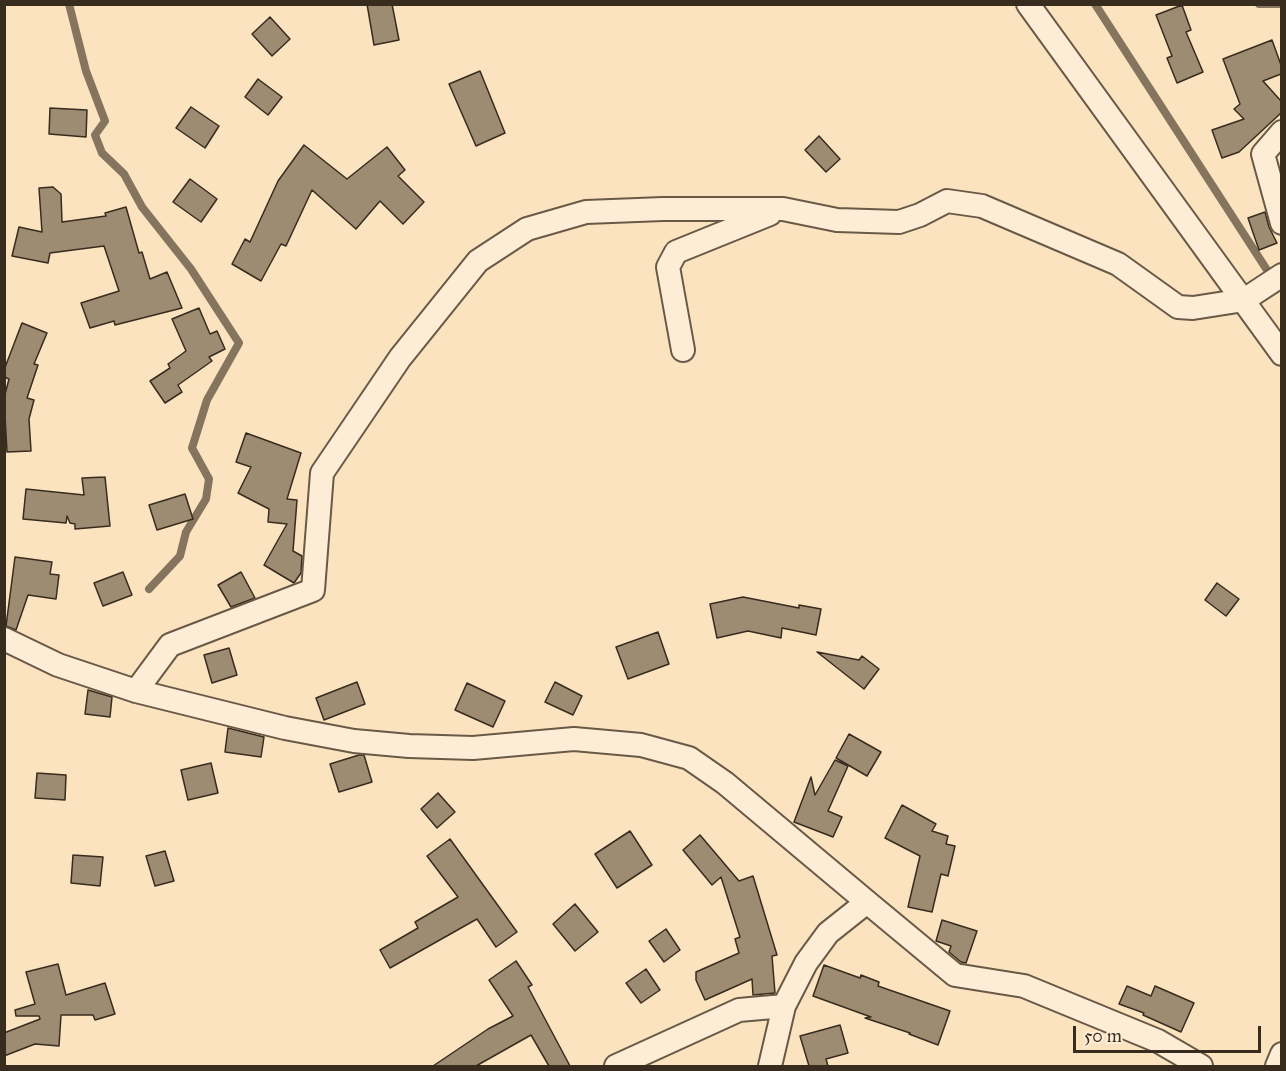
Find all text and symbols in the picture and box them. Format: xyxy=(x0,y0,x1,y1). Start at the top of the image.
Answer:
scale bar xyxy=(1076,1014,1264,1052)
text: 50 m xyxy=(1084,1025,1122,1047)

